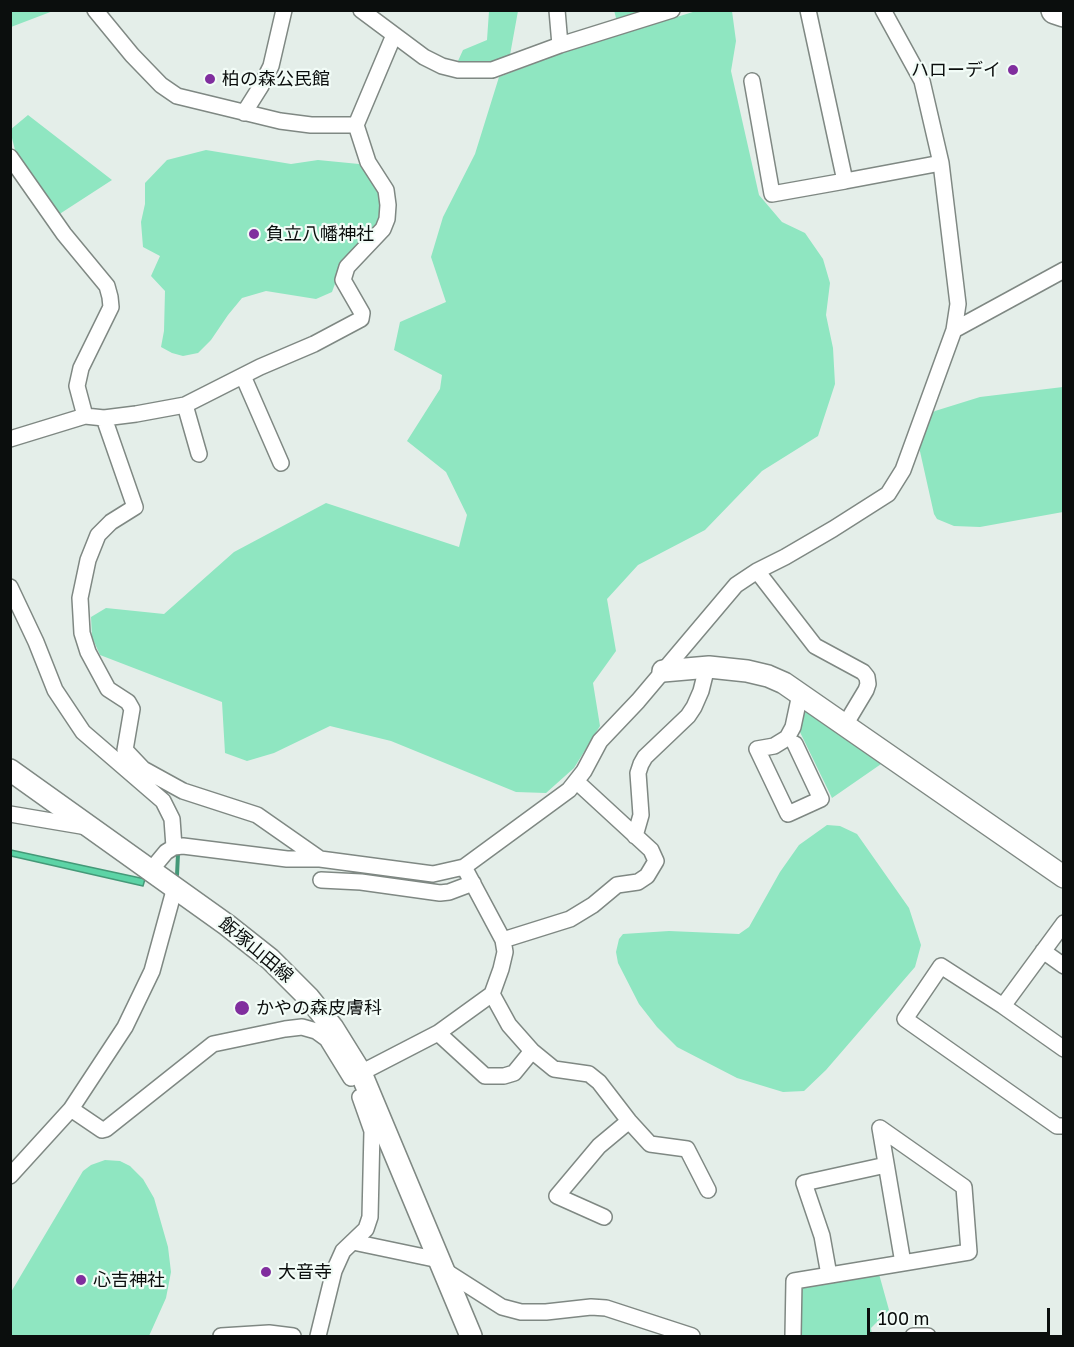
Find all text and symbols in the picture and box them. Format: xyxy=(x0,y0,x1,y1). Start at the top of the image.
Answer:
place label: ハローデイ xyxy=(911,59,1001,81)
marker: ハローデイ xyxy=(1006,63,1020,77)
place label: 柏の森公民館 xyxy=(222,68,330,90)
marker: 柏の森公民館 xyxy=(203,72,217,86)
place label: 負立八幡神社 xyxy=(266,223,374,245)
marker: 負立八幡神社 xyxy=(247,227,261,241)
street label: 飯塚山田線 xyxy=(215,913,297,987)
place label: かやの森皮膚科 xyxy=(256,997,382,1019)
marker: かやの森皮膚科 xyxy=(233,999,251,1017)
place label: 大音寺 xyxy=(278,1261,332,1283)
marker: 大音寺 xyxy=(259,1265,273,1279)
place label: 心吉神社 xyxy=(93,1269,165,1291)
marker: 心吉神社 xyxy=(74,1273,88,1287)
scale bar xyxy=(870,1296,1053,1334)
text: 100 m xyxy=(878,1307,929,1329)

